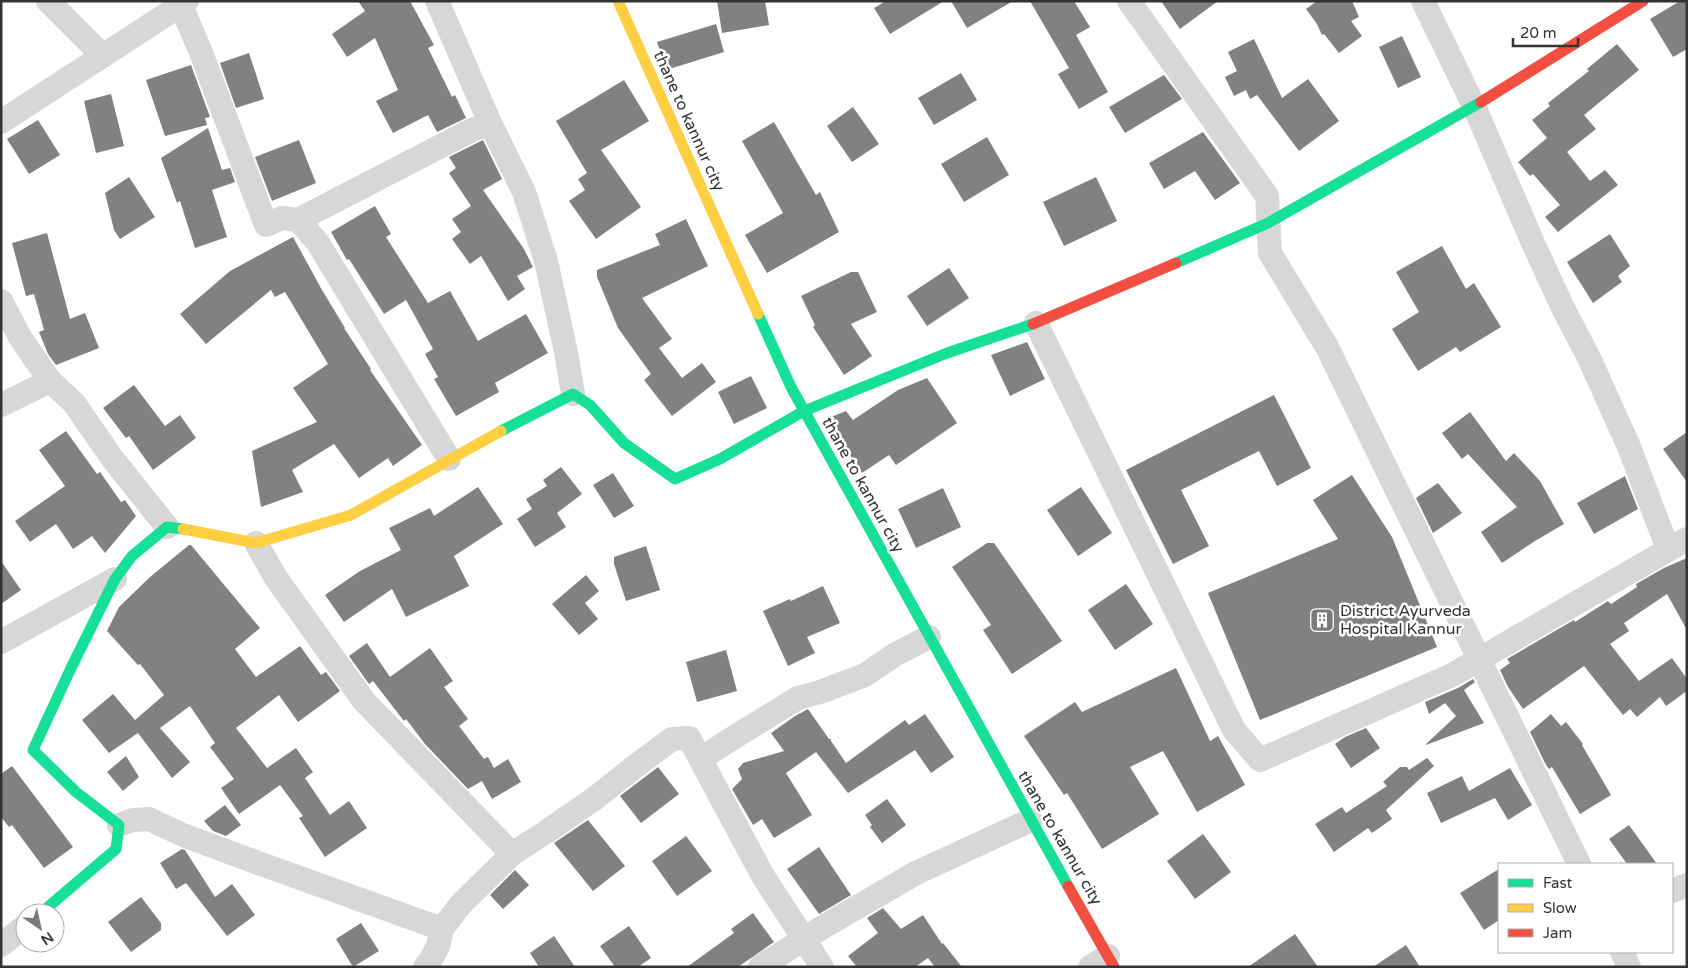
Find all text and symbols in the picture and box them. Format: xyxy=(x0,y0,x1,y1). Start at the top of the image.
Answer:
scale bar xyxy=(1513,15,1578,47)
text: 20 m xyxy=(1520,24,1557,42)
street label: thane to kannur city xyxy=(649,48,729,195)
street label: thane to kannur city xyxy=(817,414,909,557)
place label: District Ayurveda Hospital Kannur xyxy=(1340,601,1471,639)
building icon: District Ayurveda Hospital Kannur xyxy=(1309,607,1335,633)
street label: thane to kannur city xyxy=(1013,767,1107,909)
legend xyxy=(1498,863,1673,953)
text: Fast xyxy=(1543,874,1573,892)
text: Slow xyxy=(1543,899,1577,917)
north arrow xyxy=(15,903,65,953)
text: Jam xyxy=(1543,924,1572,942)
text: N xyxy=(38,928,56,949)

